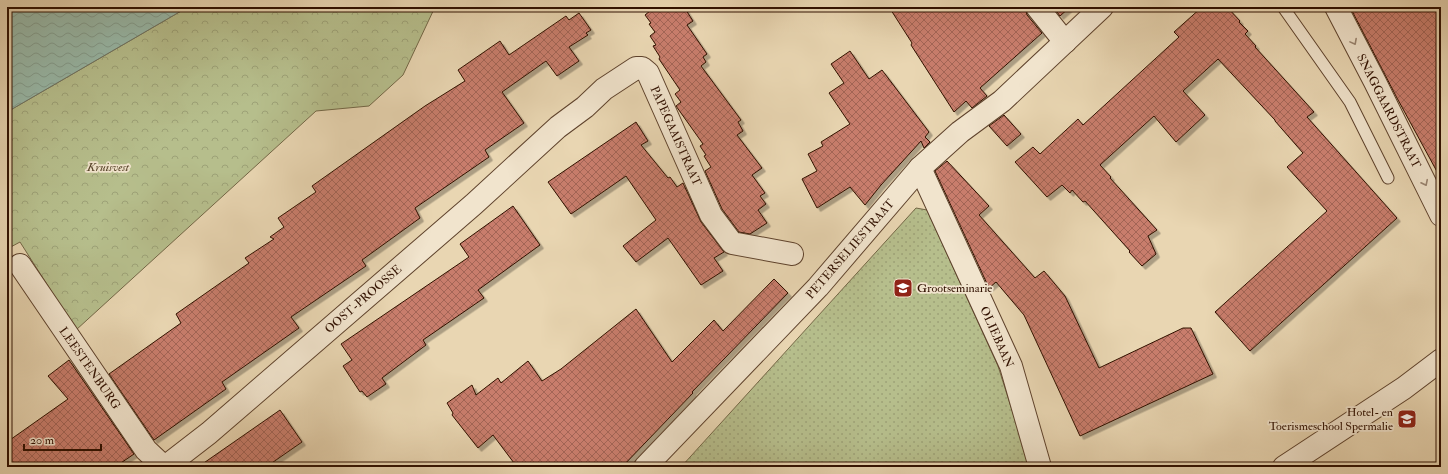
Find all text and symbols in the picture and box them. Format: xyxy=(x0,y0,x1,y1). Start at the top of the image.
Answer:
one-way arrow xyxy=(1349,37,1357,45)
street label: SNAGGAARDSTRAAT xyxy=(1353,52,1424,171)
street label: PAPEGAAISTRAAT xyxy=(647,84,704,189)
park label: Kruisvest xyxy=(86,160,130,175)
one-way arrow xyxy=(1420,178,1428,186)
street label: PETERSELIESTRAAT xyxy=(803,196,898,302)
street label: OOST-PROOSSE xyxy=(322,262,405,337)
school or university icon: Grootseminarie xyxy=(892,277,914,299)
place label: Grootseminarie xyxy=(917,281,992,296)
street label: OLIEBAAN xyxy=(976,304,1017,370)
street label: LEESTENBURG xyxy=(56,324,124,412)
place label: Hotel- en Toerismeschool Spermalie xyxy=(1269,405,1393,434)
school or university icon: Hotel- en Toerismeschool Spermalie xyxy=(1396,408,1418,430)
scale bar xyxy=(24,426,101,452)
text: 20 m xyxy=(30,433,55,448)

